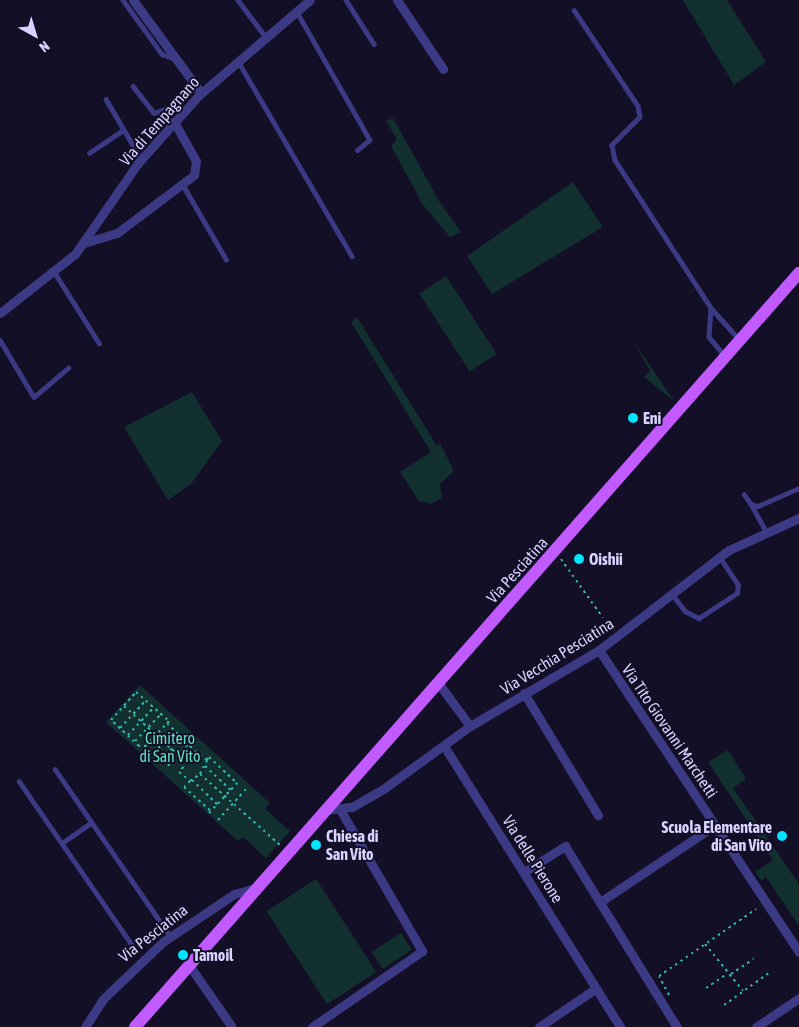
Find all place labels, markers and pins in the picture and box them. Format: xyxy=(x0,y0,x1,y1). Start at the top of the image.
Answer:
place label: Eni xyxy=(643,408,661,428)
marker: Eni xyxy=(627,412,639,424)
place label: Oishii xyxy=(589,549,623,569)
marker: Oishii xyxy=(573,553,585,565)
place label: Scuola Elementare di San Vito xyxy=(662,817,772,855)
place label: Chiesa di San Vito xyxy=(326,826,378,864)
marker: Scuola Elementare di San Vito xyxy=(776,830,788,842)
marker: Chiesa di San Vito xyxy=(310,839,322,851)
place label: Tamoil xyxy=(193,945,233,965)
marker: Tamoil xyxy=(177,949,189,961)

